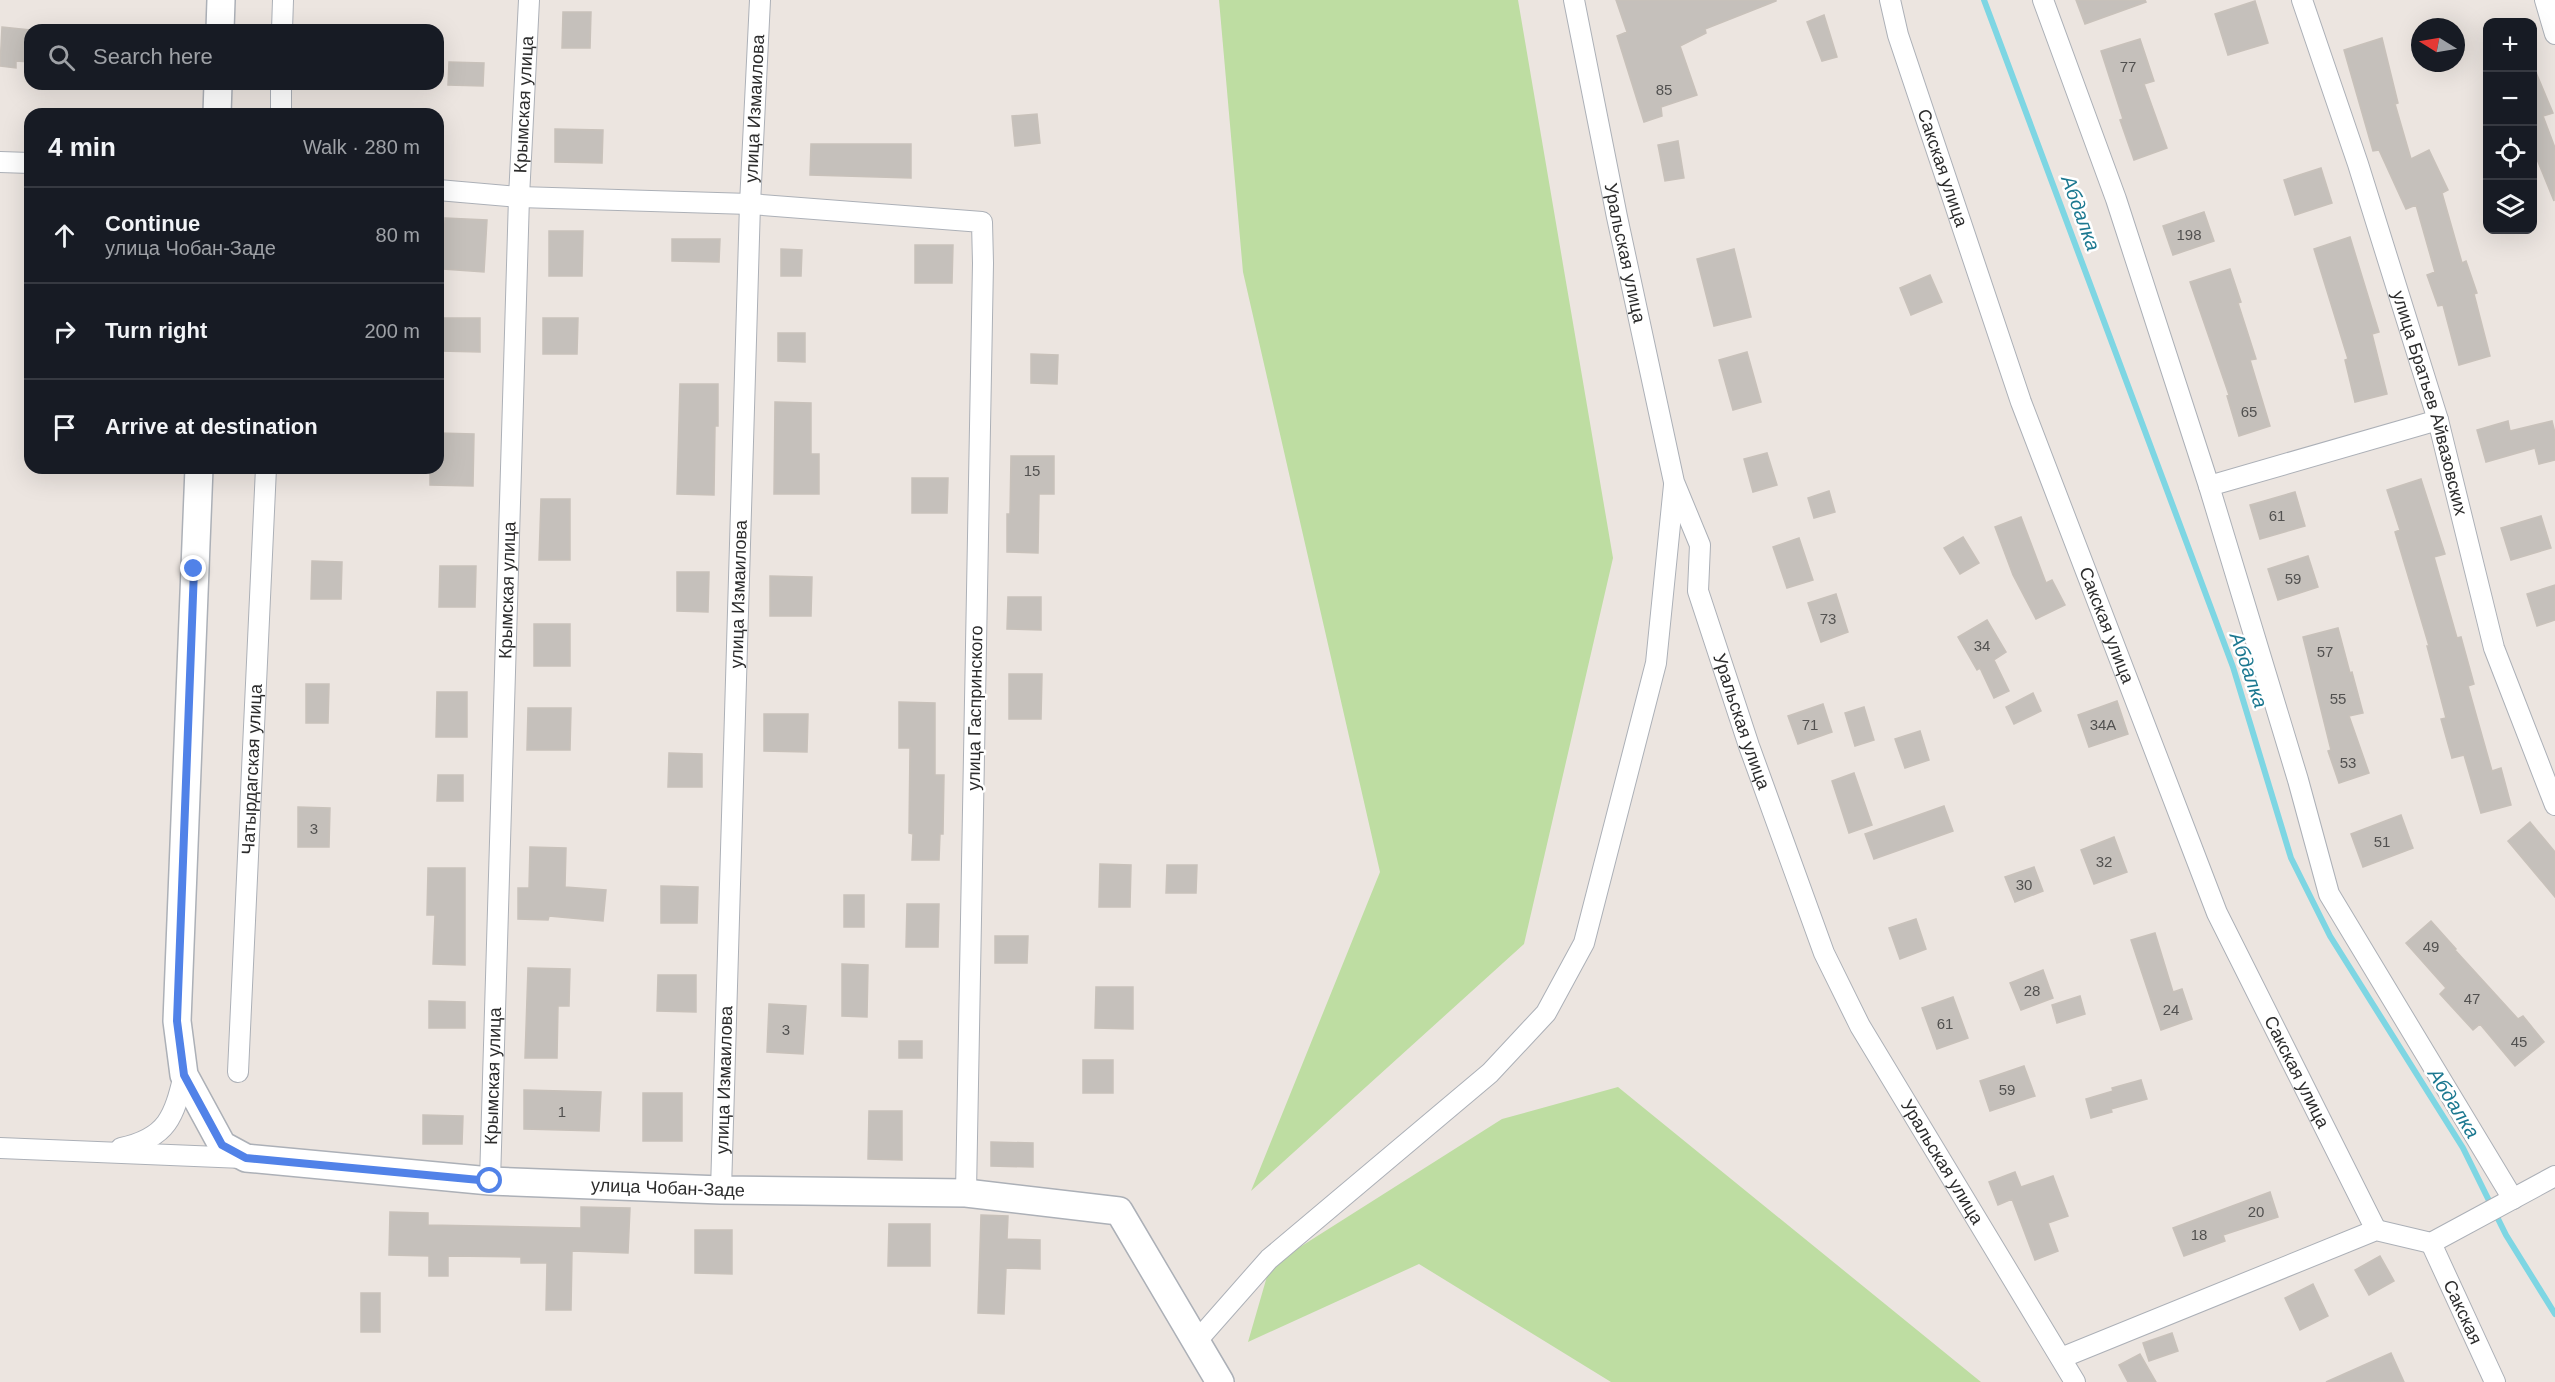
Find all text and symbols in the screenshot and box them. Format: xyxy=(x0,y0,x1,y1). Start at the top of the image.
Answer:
north arrow xyxy=(2411,18,2465,72)
map controls xyxy=(2483,18,2537,234)
button: + xyxy=(2483,18,2537,72)
search box xyxy=(24,24,444,90)
street label: улица Измаилова xyxy=(741,33,768,183)
street label: Крымская улица xyxy=(510,34,537,174)
icon: search xyxy=(45,41,78,74)
text: Search here xyxy=(93,44,213,69)
house number: 77 xyxy=(2120,58,2136,75)
button: − xyxy=(2483,72,2537,126)
house number: 85 xyxy=(1656,81,1672,98)
street label: Сакская улица xyxy=(1914,106,1972,230)
button: locate xyxy=(2483,126,2537,180)
text: 4 min xyxy=(48,132,116,162)
text: Walk · 280 m xyxy=(303,136,420,158)
water label: Абдалка xyxy=(2057,171,2105,254)
button: layers xyxy=(2483,180,2537,234)
street label: Уральская улица xyxy=(1601,181,1650,326)
text: Continue xyxy=(105,211,200,236)
icon: ahead xyxy=(48,219,81,252)
text: 80 m xyxy=(376,224,420,246)
house number: 198 xyxy=(2176,226,2202,243)
text: улица Чобан-Заде xyxy=(105,237,276,259)
street label: улица Братьев Айвазовских xyxy=(2388,288,2471,517)
icon: right xyxy=(48,315,81,348)
text: Turn right xyxy=(105,318,207,343)
text: 200 m xyxy=(364,320,420,342)
house number: 65 xyxy=(2241,403,2257,420)
icon: arrive xyxy=(48,411,81,444)
text: Arrive at destination xyxy=(105,414,318,439)
house number: 15 xyxy=(1024,462,1040,479)
house number: 61 xyxy=(2269,507,2285,524)
street label: улица Измаилова xyxy=(726,519,751,669)
street label: Крымская улица xyxy=(495,520,519,659)
route end xyxy=(180,555,206,581)
street label: Сакская улица xyxy=(2075,564,2138,687)
house number: 59 xyxy=(2285,570,2301,587)
house number: 73 xyxy=(1820,610,1836,627)
street label: улица Гаспринского xyxy=(964,625,986,791)
water label: Абдалка xyxy=(2226,628,2272,711)
house number: 34 xyxy=(1974,637,1990,654)
house number: 57 xyxy=(2317,643,2333,660)
street label: Уральская улица xyxy=(1709,651,1774,793)
street label: Чатырдагская улица xyxy=(238,683,266,855)
house number: 55 xyxy=(2330,690,2346,707)
house number: 71 xyxy=(1802,716,1818,733)
house number: 34А xyxy=(2090,716,2116,733)
house number: 53 xyxy=(2340,754,2356,771)
house number: 3 xyxy=(310,820,318,837)
house number: 51 xyxy=(2374,833,2390,850)
house number: 32 xyxy=(2096,853,2112,870)
house number: 30 xyxy=(2016,876,2032,893)
house number: 49 xyxy=(2423,938,2439,955)
house number: 28 xyxy=(2024,982,2040,999)
house number: 47 xyxy=(2464,990,2480,1007)
house number: 24 xyxy=(2163,1001,2179,1018)
street label: улица Измаилова xyxy=(712,1005,736,1154)
street label: Крымская улица xyxy=(481,1006,505,1145)
street label: Сакская улица xyxy=(2260,1012,2334,1132)
house number: 61 xyxy=(1937,1015,1953,1032)
house number: 3 xyxy=(782,1021,790,1038)
house number: 45 xyxy=(2511,1033,2527,1050)
water label: Абдалка xyxy=(2423,1063,2484,1142)
house number: 59 xyxy=(1999,1081,2015,1098)
street label: Уральская улица xyxy=(1897,1096,1988,1229)
house number: 1 xyxy=(558,1103,566,1120)
route start xyxy=(476,1167,502,1193)
street label: улица Чобан-Заде xyxy=(591,1175,745,1200)
house number: 20 xyxy=(2248,1203,2264,1220)
house number: 18 xyxy=(2191,1226,2207,1243)
street label: Сакская xyxy=(2439,1277,2486,1347)

